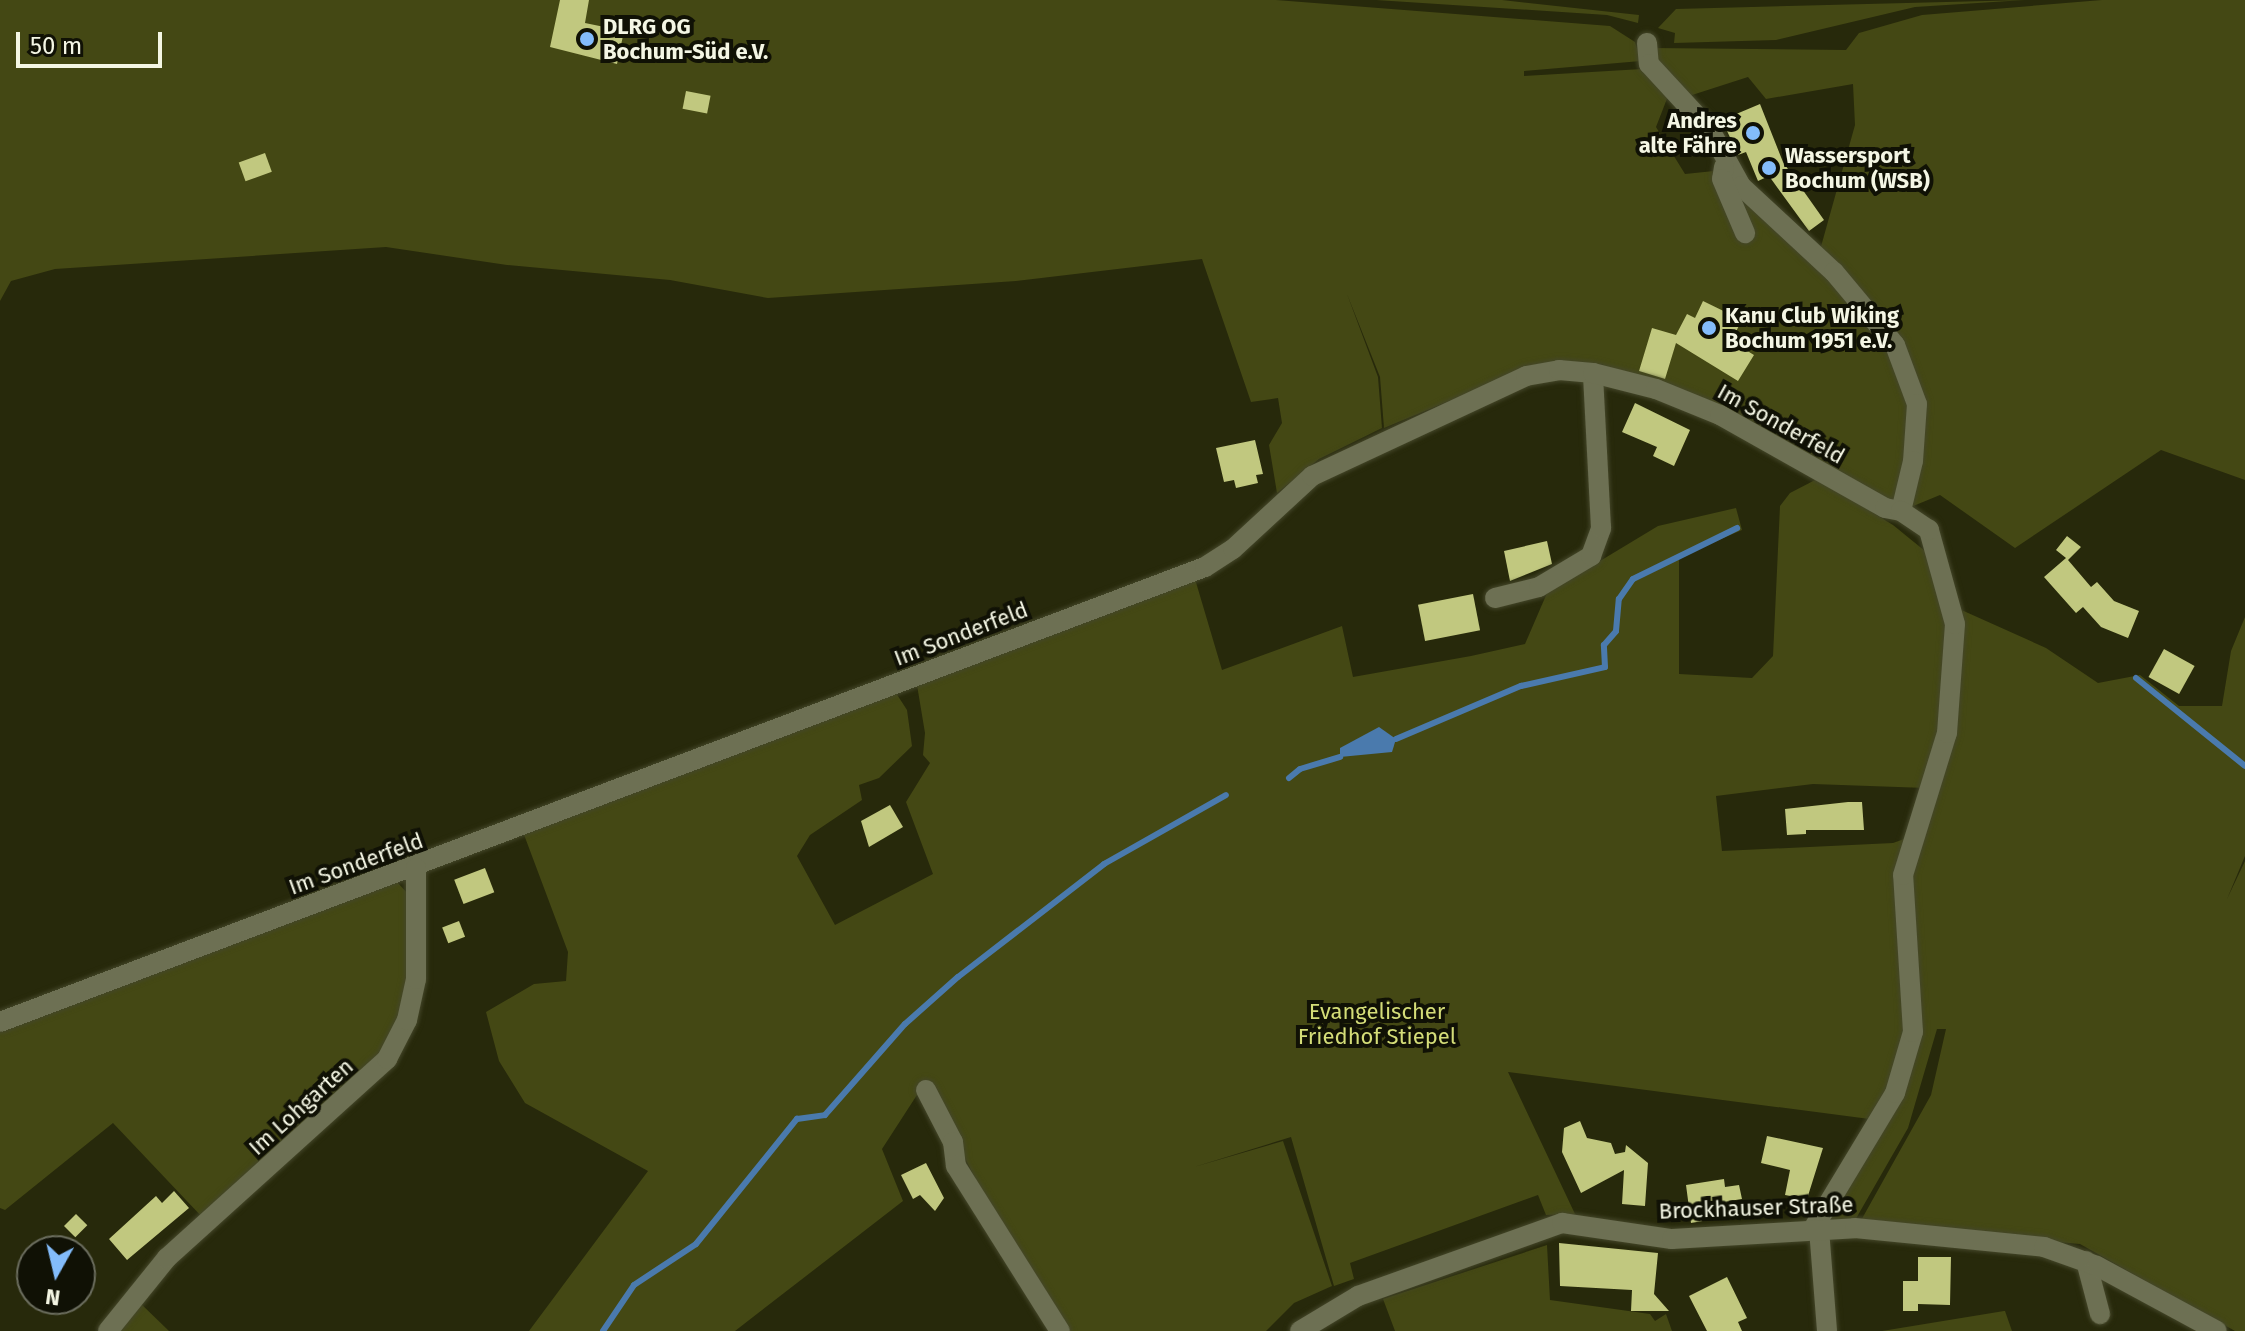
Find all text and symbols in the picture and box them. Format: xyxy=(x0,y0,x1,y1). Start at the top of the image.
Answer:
place label: DLRG OG Bochum-Süd e.V. xyxy=(603,13,768,64)
scale bar xyxy=(20,16,166,66)
marker: DLRG OG Bochum-Süd e.V. xyxy=(578,30,596,48)
text: 50 m xyxy=(30,32,82,60)
place label: Andres alte Fähre xyxy=(1639,107,1737,158)
marker: Andres alte Fähre xyxy=(1744,124,1762,142)
place label: Wassersport Bochum (WSB) xyxy=(1785,142,1930,194)
marker: Wassersport Bochum (WSB) xyxy=(1760,159,1778,177)
place label: Kanu Club Wiking Bochum 1951 e.V. xyxy=(1725,302,1899,354)
marker: Kanu Club Wiking Bochum 1951 e.V. xyxy=(1700,319,1718,337)
street label: Im Sonderfeld xyxy=(1713,378,1849,470)
street label: Im Sonderfeld xyxy=(890,596,1032,672)
street label: Im Sonderfeld xyxy=(285,827,427,901)
park label: Evangelischer Friedhof Stiepel xyxy=(1298,998,1456,1050)
street label: Im Lohgarten xyxy=(243,1053,359,1161)
street label: Brockhauser Straße xyxy=(1658,1191,1854,1225)
north arrow xyxy=(16,1235,96,1315)
text: N xyxy=(44,1283,62,1312)

